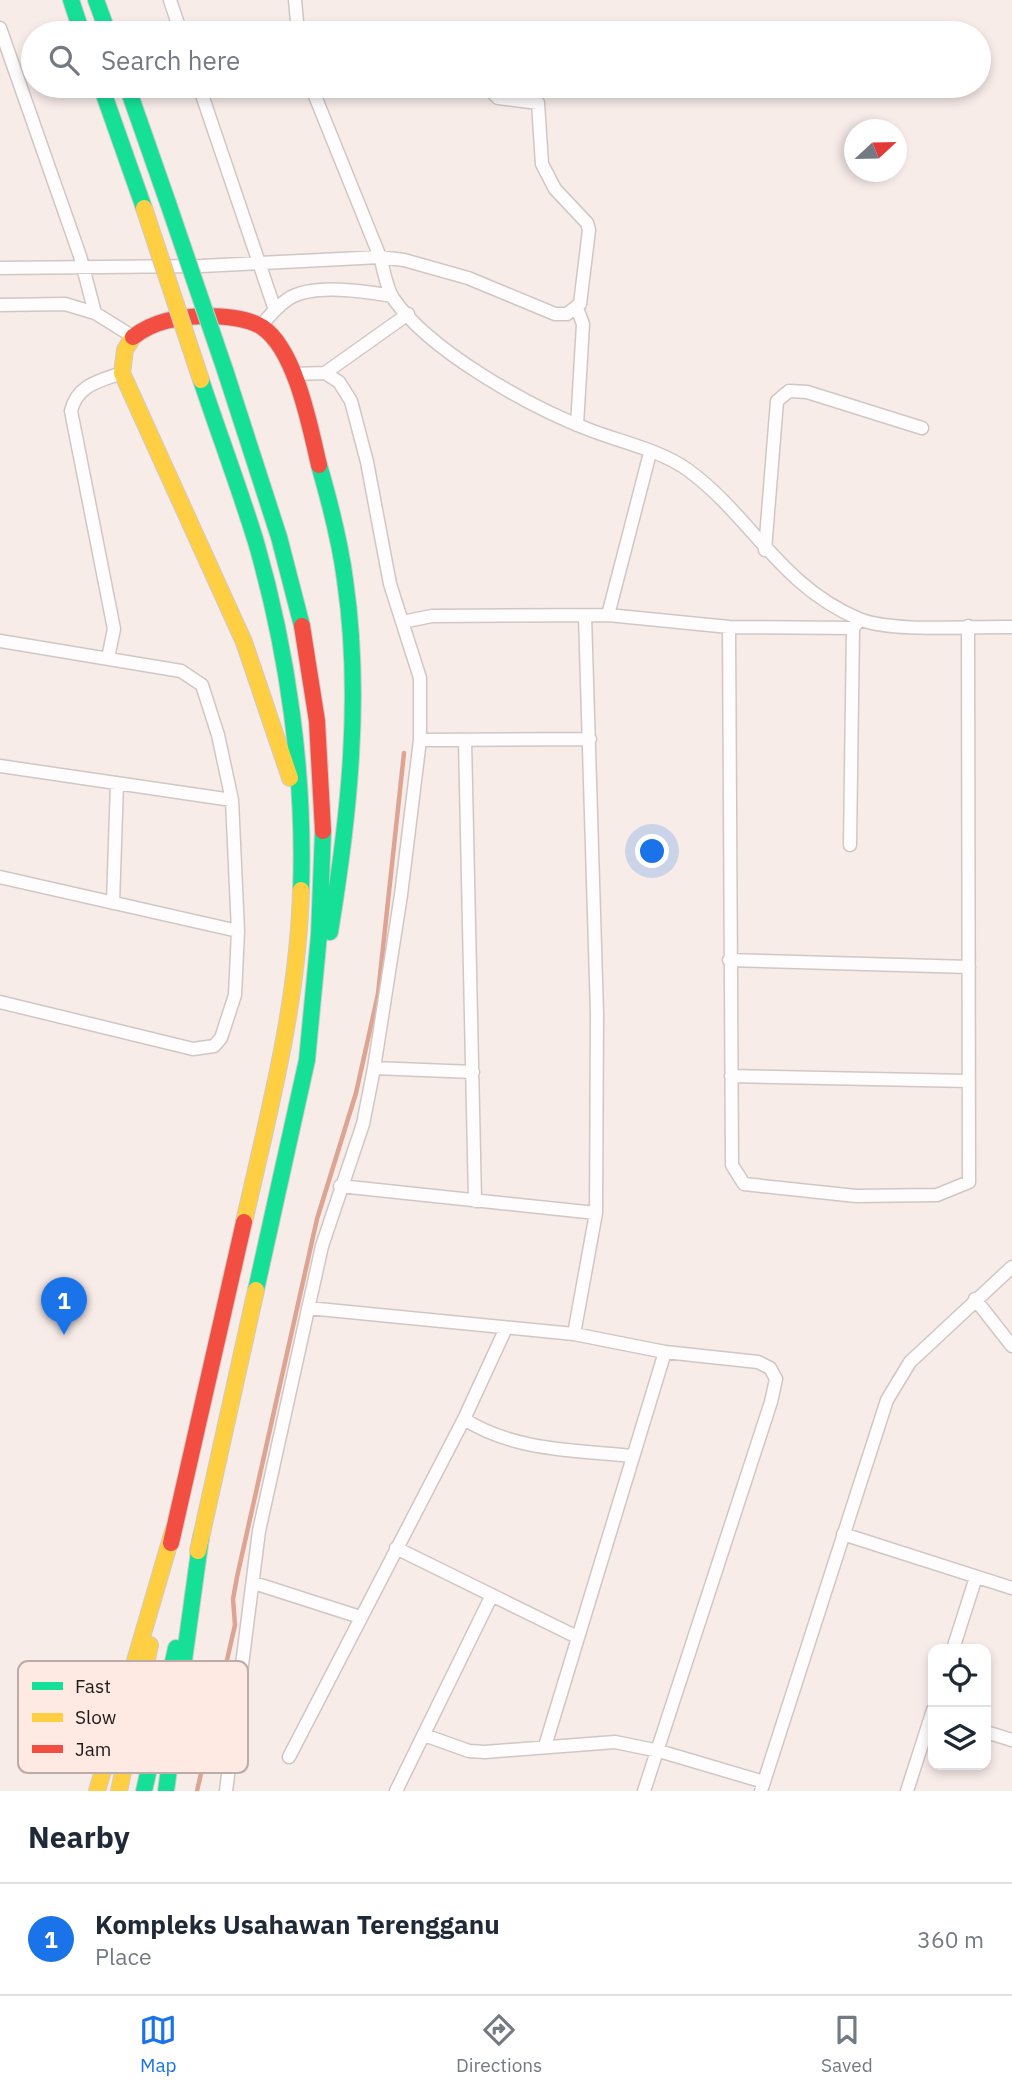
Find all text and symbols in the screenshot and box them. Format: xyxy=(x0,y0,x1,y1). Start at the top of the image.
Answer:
search box xyxy=(21,21,991,98)
icon: search xyxy=(45,41,83,79)
text: Search here xyxy=(101,43,240,77)
north arrow xyxy=(844,119,907,182)
your location xyxy=(635,834,669,868)
pin: 1 xyxy=(41,1277,87,1335)
map controls xyxy=(928,1644,991,1770)
button: locate xyxy=(928,1644,991,1707)
legend xyxy=(18,1661,248,1773)
text: Fast xyxy=(75,1674,111,1698)
text: Slow xyxy=(75,1705,116,1729)
button: layers xyxy=(928,1707,991,1770)
text: Jam xyxy=(75,1737,111,1761)
text: Nearby xyxy=(28,1817,130,1856)
text: Kompleks Usahawan Terengganu xyxy=(95,1907,500,1941)
text: 1 xyxy=(44,1924,58,1954)
text: 360 m xyxy=(917,1924,984,1954)
text: Place xyxy=(95,1941,152,1971)
tab: Map xyxy=(139,2011,177,2077)
tab: Directions xyxy=(456,2011,542,2077)
tab: Saved xyxy=(821,2011,873,2077)

